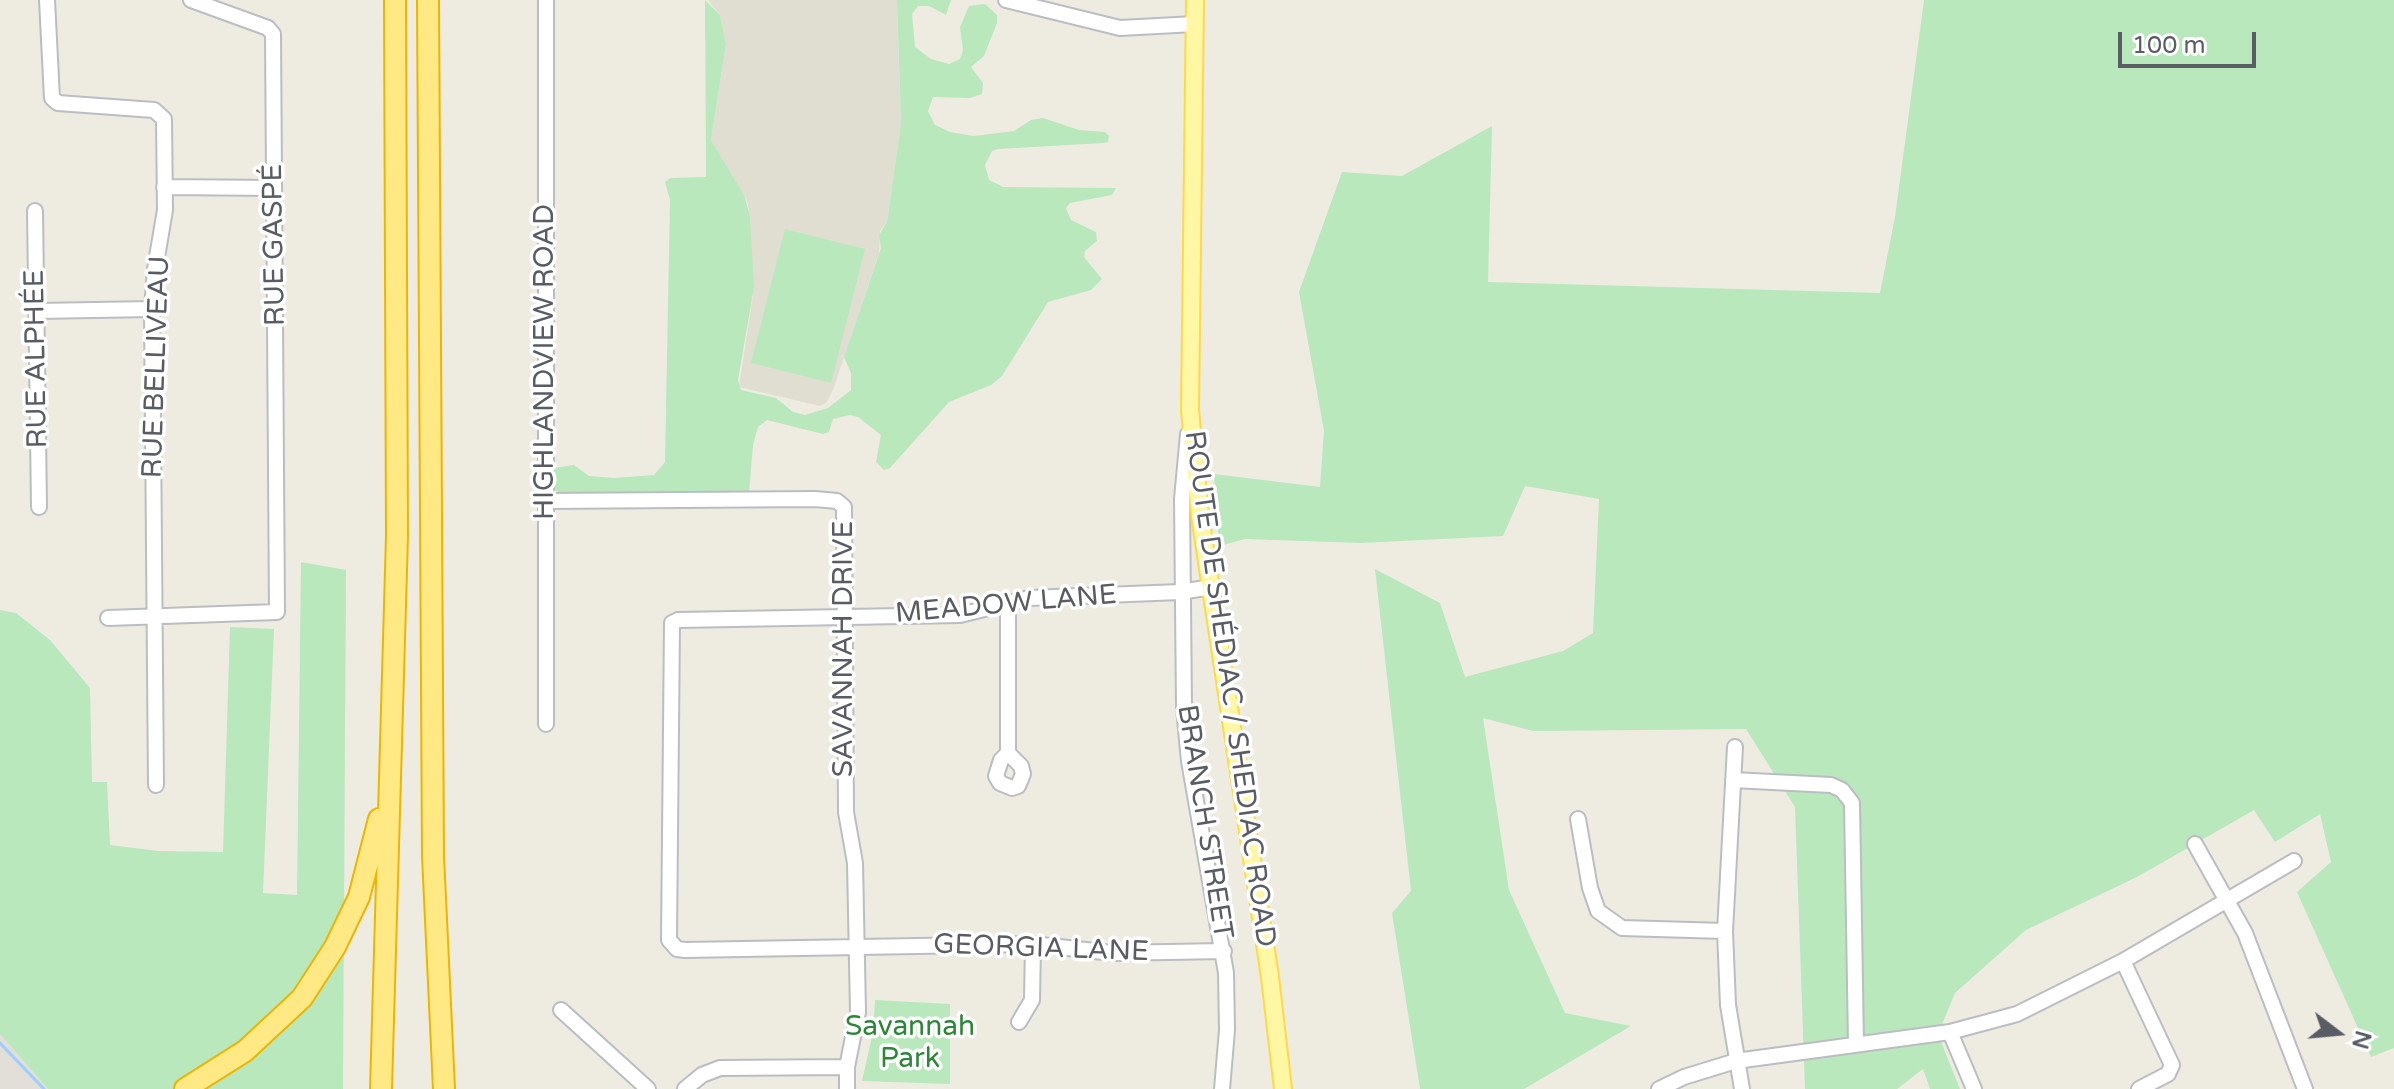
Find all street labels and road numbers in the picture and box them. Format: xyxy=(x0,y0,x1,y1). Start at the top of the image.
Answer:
street label: RUE GASPÉ xyxy=(257,164,293,326)
street label: HIGHLANDVIEW ROAD xyxy=(529,204,563,520)
street label: RUE BELLIVEAU xyxy=(136,255,178,479)
street label: RUE ALPHÉE xyxy=(19,269,55,449)
street label: ROUTE DE SHÉDIAC / SHEDIAC ROAD xyxy=(1176,429,1282,949)
street label: SAVANNAH DRIVE xyxy=(828,521,862,777)
street label: MEADOW LANE xyxy=(894,579,1118,631)
street label: BRANCH STREET xyxy=(1169,703,1239,941)
street label: GEORGIA LANE xyxy=(933,928,1149,970)

